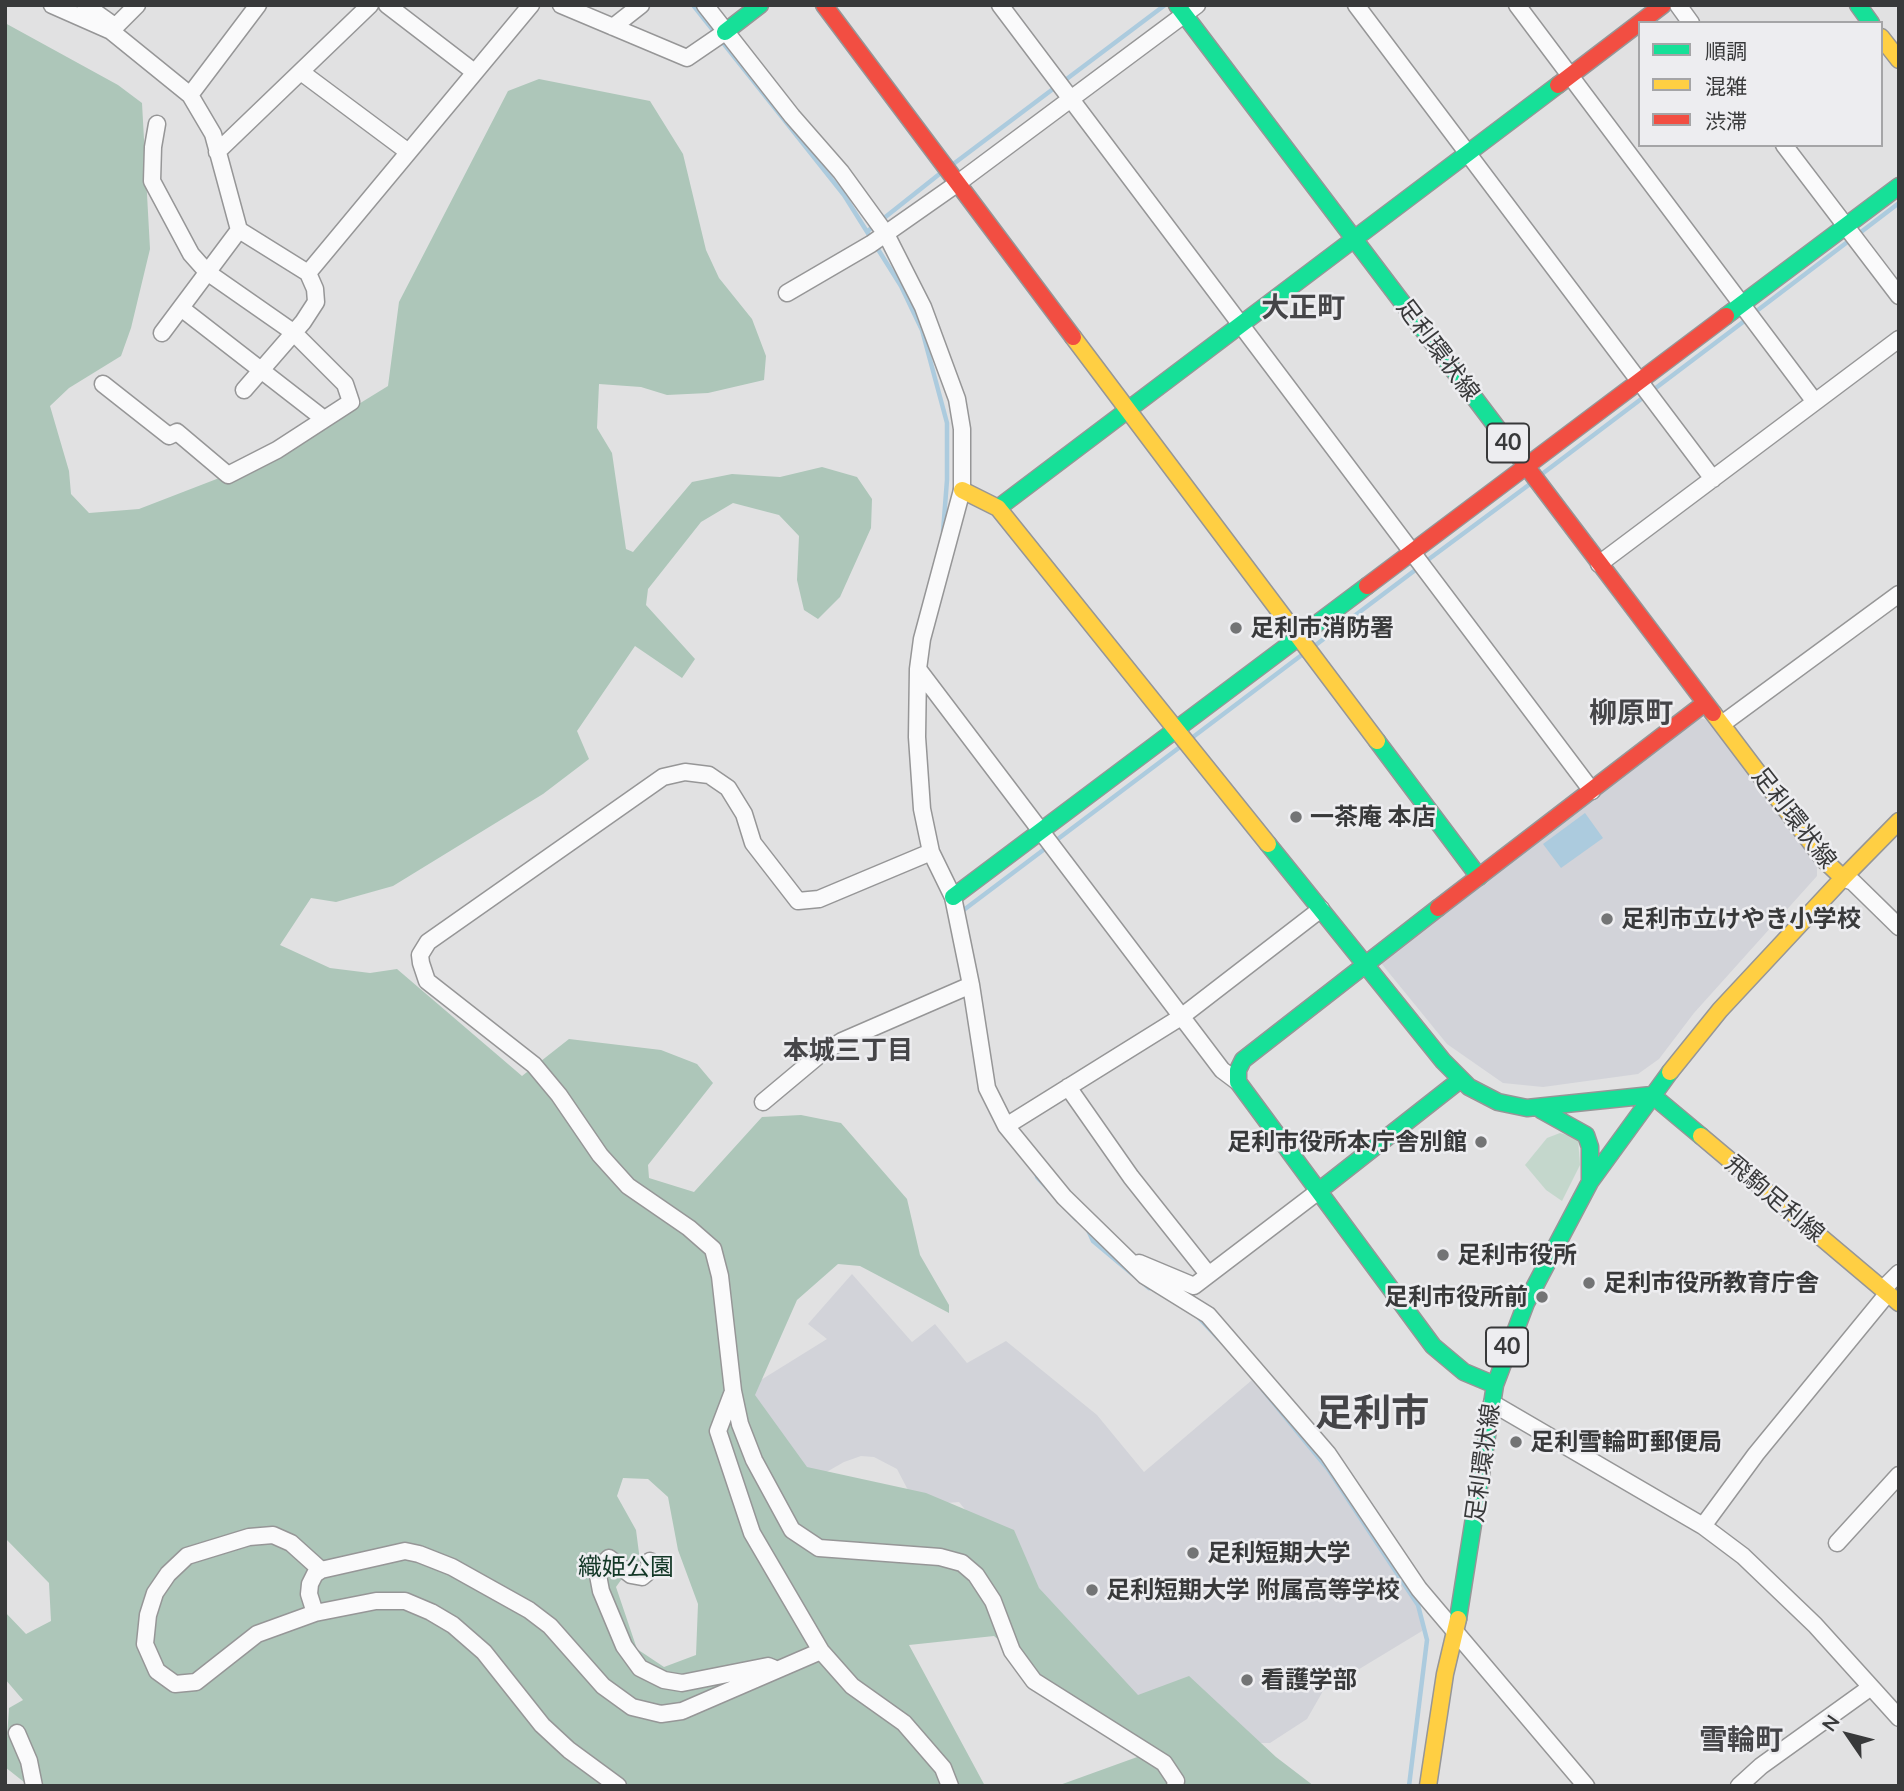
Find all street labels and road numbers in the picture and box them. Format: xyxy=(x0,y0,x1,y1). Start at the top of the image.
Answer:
street label: 足利環状線 xyxy=(1390,293,1486,407)
road number: 40 xyxy=(1487,424,1529,462)
street label: 足利環状線 xyxy=(1746,762,1842,874)
street label: 飛駒足利線 xyxy=(1720,1149,1830,1249)
road number: 40 xyxy=(1486,1328,1528,1366)
street label: 足利環状線 xyxy=(1460,1402,1506,1524)

